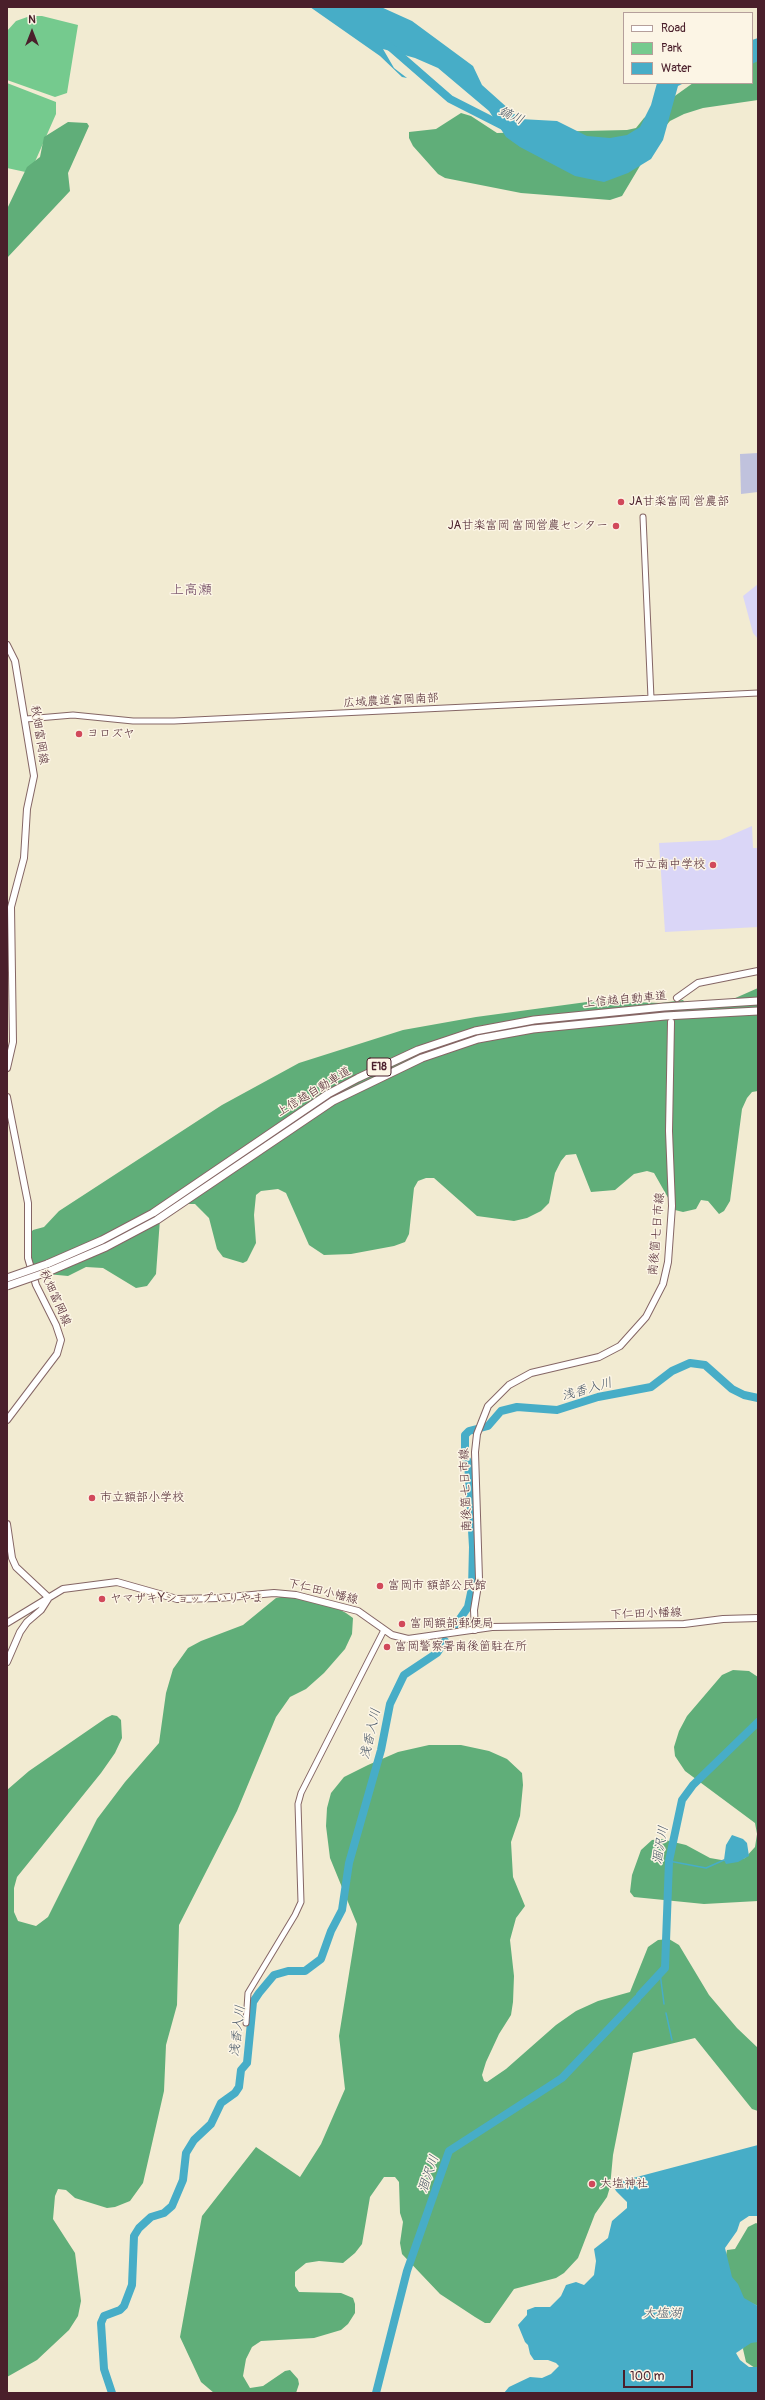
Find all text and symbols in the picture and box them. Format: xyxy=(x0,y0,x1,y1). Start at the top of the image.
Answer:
north arrow xyxy=(12,12,52,52)
legend xyxy=(623,12,753,84)
text: N xyxy=(28,13,36,26)
text: Road xyxy=(661,21,686,36)
text: Park xyxy=(661,41,682,56)
text: Water xyxy=(661,61,692,76)
water label: 鏑川 xyxy=(496,103,526,129)
place label: JA甘楽富岡 営農部 xyxy=(629,495,729,509)
marker: JA甘楽富岡 営農部 xyxy=(616,497,626,507)
place label: JA甘楽富岡 富岡営農センター xyxy=(448,519,608,533)
marker: JA甘楽富岡 富岡営農センター xyxy=(611,521,621,531)
district label: 上高瀬 xyxy=(170,582,212,598)
street label: 広域農道富岡南部 xyxy=(343,691,439,711)
street label: 秋畑富岡線 xyxy=(27,704,51,766)
place label: ヨロズヤ xyxy=(87,727,135,741)
marker: ヨロズヤ xyxy=(74,729,84,739)
place label: 市立南中学校 xyxy=(633,858,705,872)
marker: 市立南中学校 xyxy=(708,860,718,870)
street label: 上信越自動車道 xyxy=(583,989,667,1011)
road number: E18 xyxy=(367,1058,391,1076)
street label: 上信越自動車道 xyxy=(274,1064,354,1120)
street label: 南後箇七日市線 xyxy=(646,1192,668,1276)
street label: 秋畑富岡線 xyxy=(36,1268,74,1328)
water label: 浅香入川 xyxy=(560,1375,614,1405)
street label: 南後箇七日市線 xyxy=(457,1448,475,1532)
place label: 市立額部小学校 xyxy=(100,1491,184,1505)
marker: 市立額部小学校 xyxy=(87,1493,97,1503)
street label: 下仁田小幡線 xyxy=(286,1576,360,1608)
place label: 富岡市 額部公民館 xyxy=(388,1579,487,1593)
marker: 富岡市 額部公民館 xyxy=(375,1581,385,1591)
place label: ヤマザキYショップ いりやま xyxy=(110,1592,264,1606)
marker: ヤマザキYショップ いりやま xyxy=(97,1594,107,1604)
street label: 下仁田小幡線 xyxy=(610,1606,682,1622)
place label: 富岡額部郵便局 xyxy=(410,1617,494,1631)
marker: 富岡額部郵便局 xyxy=(397,1619,407,1629)
place label: 富岡警察署南後箇駐在所 xyxy=(395,1640,527,1654)
marker: 富岡警察署南後箇駐在所 xyxy=(382,1642,392,1652)
water label: 浅香入川 xyxy=(358,1707,384,1761)
water label: 涸沢川 xyxy=(650,1824,672,1866)
water label: 浅香入川 xyxy=(227,2004,249,2058)
water label: 涸沢川 xyxy=(415,2153,443,2195)
place label: 大塩神社 xyxy=(600,2177,648,2191)
marker: 大塩神社 xyxy=(587,2179,597,2189)
water label: 大塩湖 xyxy=(643,2306,681,2322)
scale bar xyxy=(625,2362,695,2388)
text: 100 m xyxy=(630,2369,664,2384)

